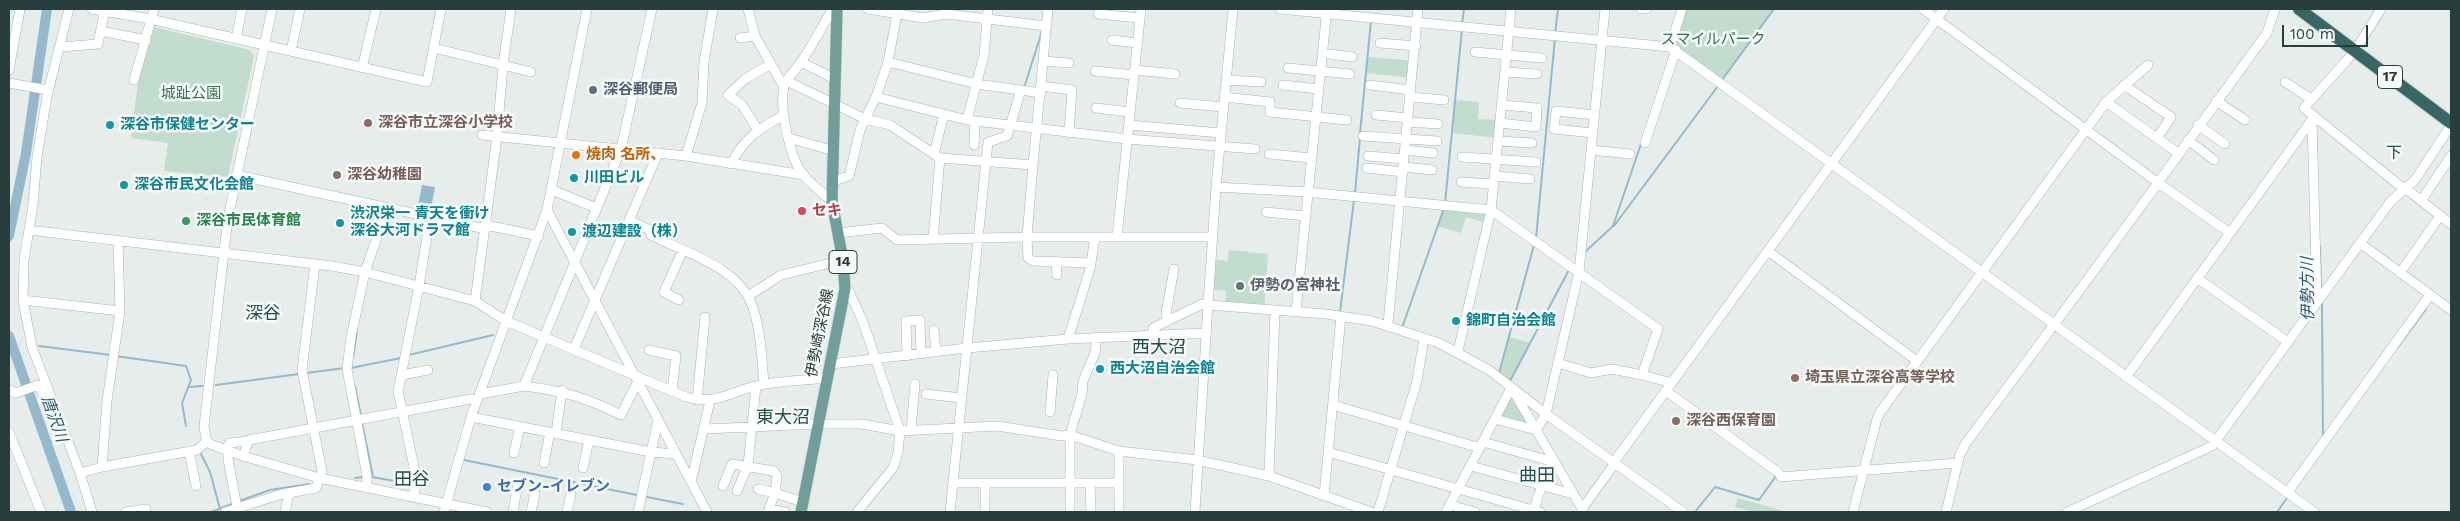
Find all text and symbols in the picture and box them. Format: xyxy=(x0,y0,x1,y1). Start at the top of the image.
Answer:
scale bar xyxy=(2285,15,2371,47)
text: 100 m xyxy=(2290,25,2334,43)
park label: スマイルパーク xyxy=(1661,31,1765,49)
road number: 17 xyxy=(2378,66,2402,88)
place label: 深谷郵便局 xyxy=(603,81,678,99)
marker: 深谷郵便局 xyxy=(587,84,599,96)
park label: 城趾公園 xyxy=(161,85,221,103)
place label: 深谷市立深谷小学校 xyxy=(378,114,513,132)
place label: 深谷市保健センター xyxy=(120,116,255,134)
marker: 深谷市立深谷小学校 xyxy=(362,117,374,129)
marker: 深谷市保健センター xyxy=(104,119,116,131)
district label: 下 xyxy=(2386,143,2402,163)
place label: 焼肉 名所、 xyxy=(586,146,665,164)
marker: 焼肉 名所、 xyxy=(570,149,582,161)
place label: 深谷幼稚園 xyxy=(347,166,422,184)
marker: 深谷幼稚園 xyxy=(331,169,343,181)
place label: 川田ビル xyxy=(584,169,644,187)
marker: 川田ビル xyxy=(568,172,580,184)
place label: 深谷市民文化会館 xyxy=(134,176,254,194)
marker: 深谷市民文化会館 xyxy=(118,179,130,191)
place label: セキ xyxy=(812,202,842,220)
place label: 渋沢栄一 青天を衝け 深谷大河ドラマ館 xyxy=(350,205,489,240)
marker: セキ xyxy=(796,205,808,217)
place label: 深谷市民体育館 xyxy=(196,212,301,230)
marker: 深谷市民体育館 xyxy=(180,215,192,227)
marker: 渋沢栄一 青天を衝け 深谷大河ドラマ館 xyxy=(334,217,346,229)
place label: 渡辺建設（株） xyxy=(582,223,687,241)
marker: 渡辺建設（株） xyxy=(566,226,578,238)
road number: 14 xyxy=(829,250,857,274)
water label: 伊勢方川 xyxy=(2298,257,2318,321)
place label: 伊勢の宮神社 xyxy=(1250,277,1340,295)
marker: 伊勢の宮神社 xyxy=(1234,280,1246,292)
street label: 伊勢崎深谷線 xyxy=(803,287,837,379)
district label: 深谷 xyxy=(245,303,281,325)
place label: 錦町自治会館 xyxy=(1466,312,1556,330)
marker: 錦町自治会館 xyxy=(1450,315,1462,327)
district label: 西大沼 xyxy=(1132,337,1186,359)
place label: 西大沼自治会館 xyxy=(1110,360,1215,378)
marker: 西大沼自治会館 xyxy=(1094,363,1106,375)
place label: 埼玉県立深谷高等学校 xyxy=(1805,369,1955,387)
marker: 埼玉県立深谷高等学校 xyxy=(1789,372,1801,384)
water label: 唐沢川 xyxy=(37,393,71,445)
district label: 東大沼 xyxy=(756,407,810,429)
place label: 深谷西保育園 xyxy=(1686,412,1776,430)
marker: 深谷西保育園 xyxy=(1670,415,1682,427)
district label: 曲田 xyxy=(1519,465,1555,487)
district label: 田谷 xyxy=(394,469,430,491)
place label: セブン-イレブン xyxy=(497,478,610,496)
marker: セブン-イレブン xyxy=(481,481,493,493)

